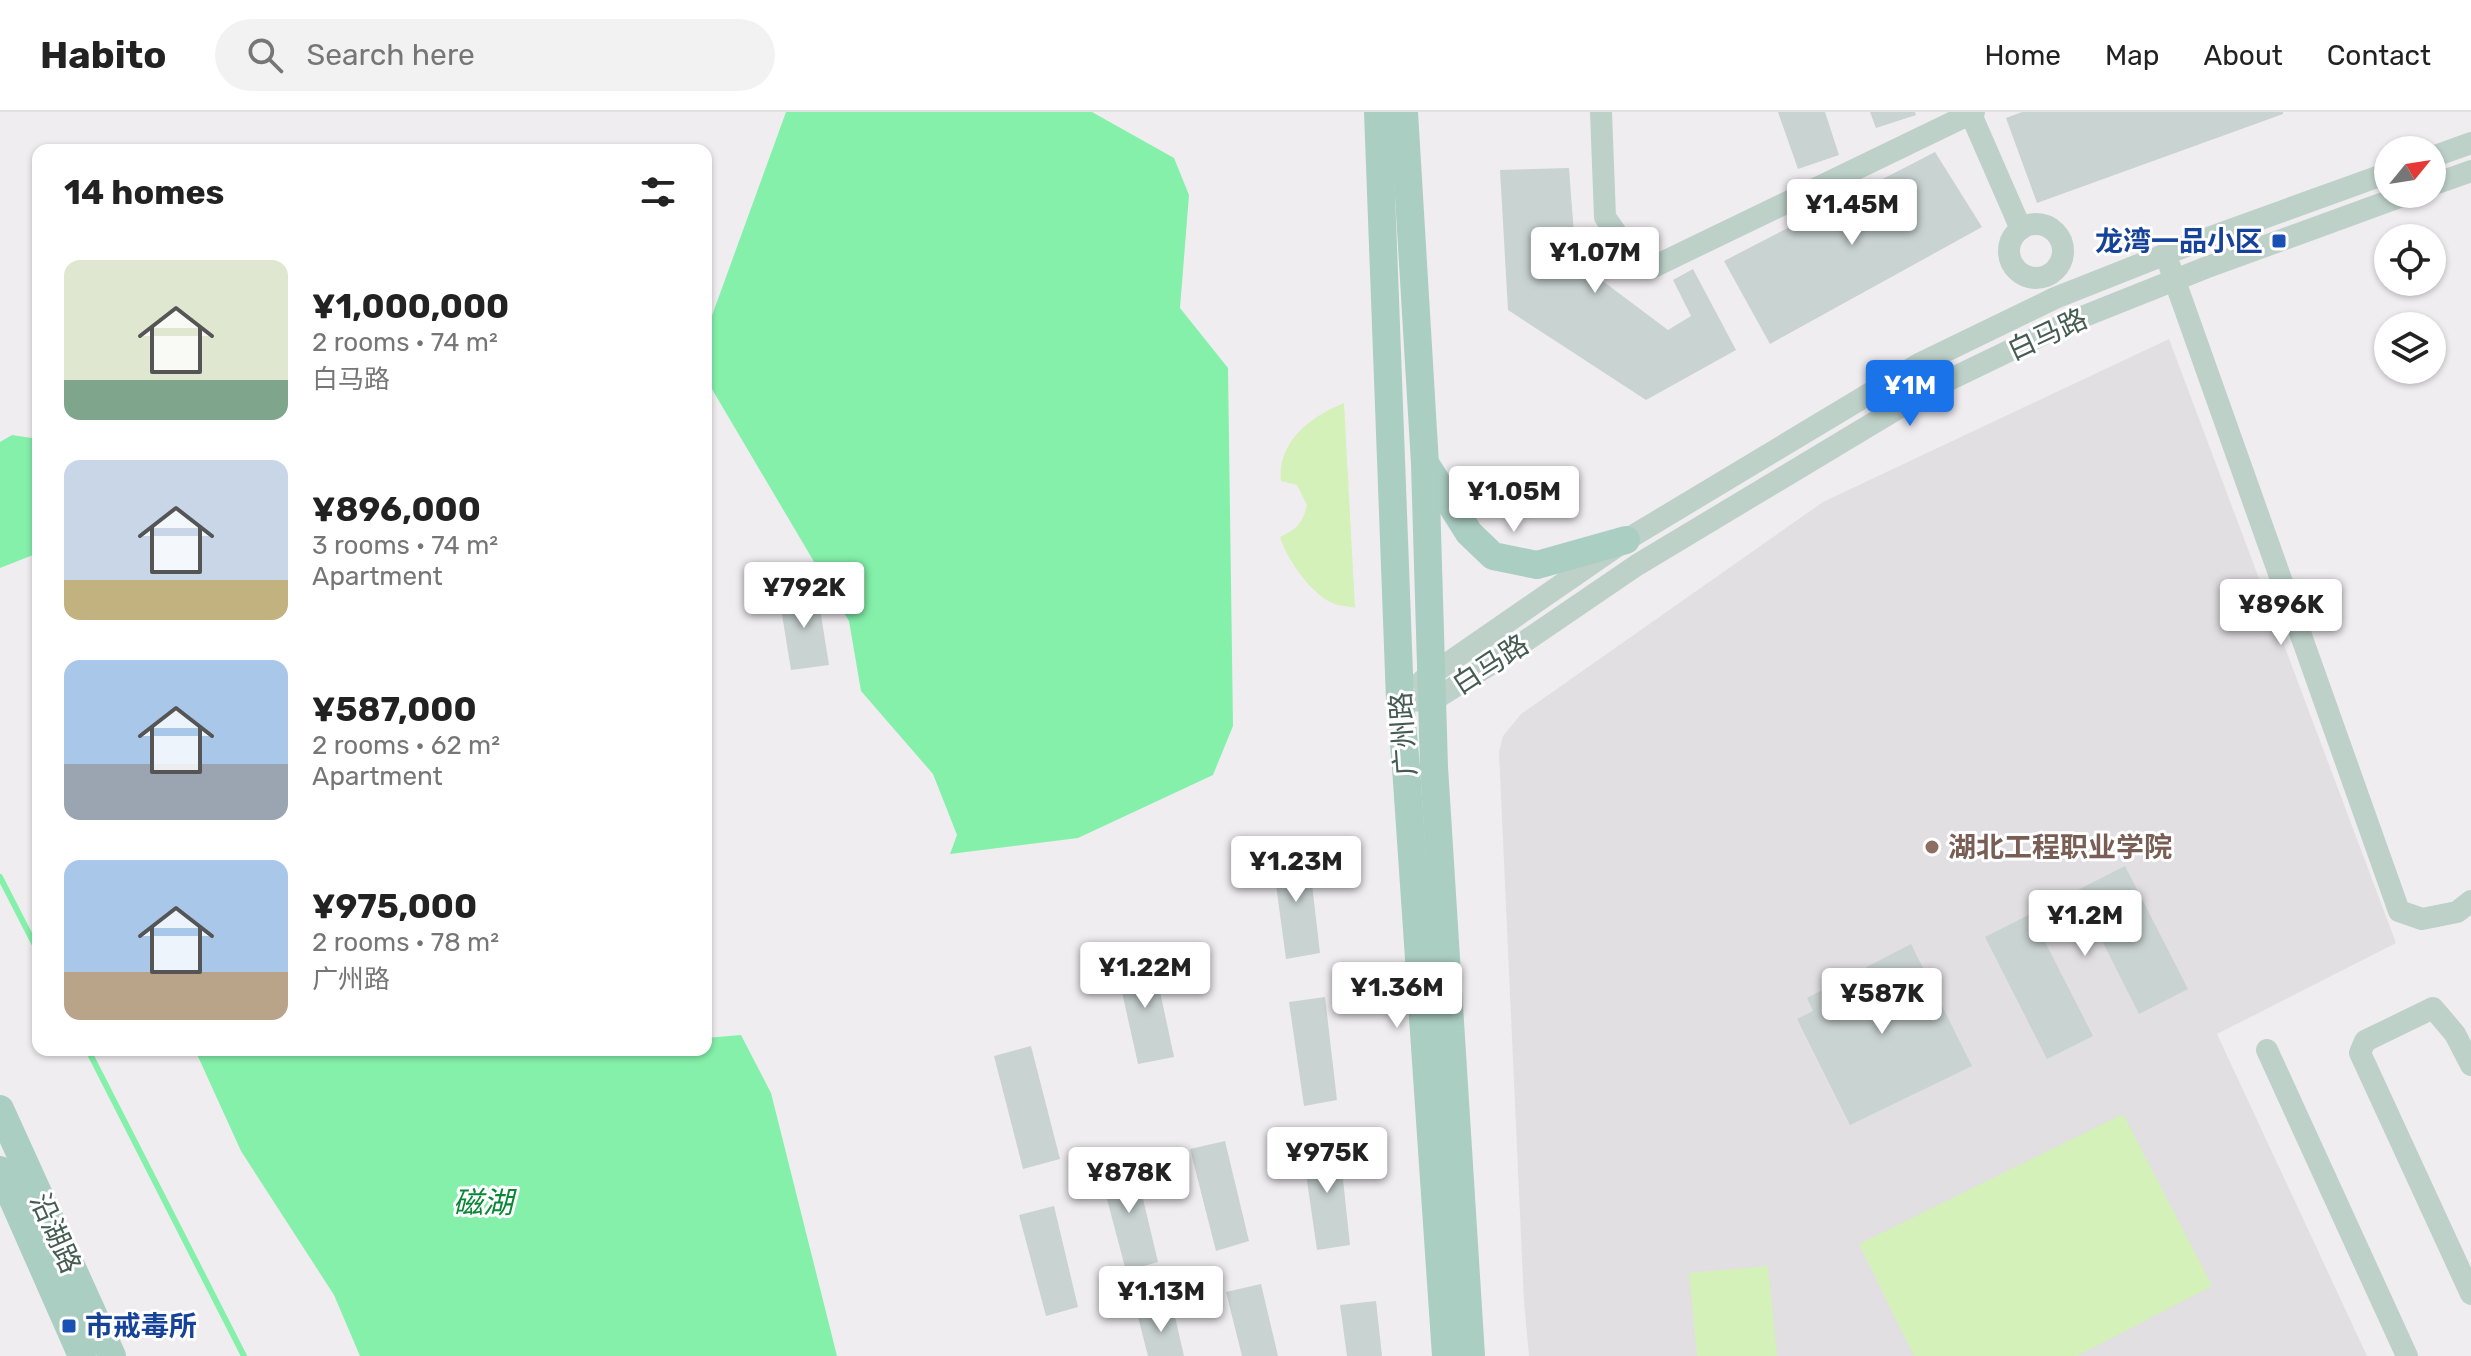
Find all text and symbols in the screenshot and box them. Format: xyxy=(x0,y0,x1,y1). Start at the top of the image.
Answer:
search box xyxy=(215,19,775,91)
text: Habito xyxy=(40,32,167,78)
icon: search xyxy=(243,33,287,77)
text: Search here xyxy=(307,37,475,73)
text: Home xyxy=(1984,39,2061,72)
text: Map xyxy=(2105,39,2159,72)
text: About xyxy=(2203,39,2283,72)
text: Contact xyxy=(2327,39,2431,72)
north arrow xyxy=(2374,136,2446,208)
map controls xyxy=(2374,136,2446,384)
icon: filters xyxy=(636,170,680,214)
text: 14 homes xyxy=(64,172,224,213)
pin: ¥1.45M xyxy=(1787,179,1917,247)
text: ¥1.45M xyxy=(1805,189,1899,220)
button: locate xyxy=(2374,224,2446,296)
place label: 龙湾一品小区 xyxy=(2095,225,2263,258)
pin: ¥1.07M xyxy=(1530,227,1660,295)
marker: 龙湾一品小区 xyxy=(2270,232,2288,250)
text: ¥1.07M xyxy=(1549,237,1641,268)
text: ¥1,000,000 xyxy=(312,286,509,327)
icon: home xyxy=(128,292,224,388)
street label: 白马路 xyxy=(2002,302,2092,367)
button: layers xyxy=(2374,312,2446,384)
text: 2 rooms · 74 m² xyxy=(312,327,498,358)
pin: ¥1M xyxy=(1871,360,1949,428)
text: 白马路 xyxy=(312,364,390,395)
text: ¥1M xyxy=(1884,370,1936,401)
pin: ¥1.05M xyxy=(1449,466,1579,534)
text: ¥1.05M xyxy=(1467,476,1561,507)
text: ¥896,000 xyxy=(312,489,481,530)
icon: home xyxy=(128,492,224,588)
text: 3 rooms · 74 m² xyxy=(312,530,498,561)
text: Apartment xyxy=(312,561,443,592)
pin: ¥792K xyxy=(748,562,860,630)
text: ¥792K xyxy=(762,572,846,603)
pin: ¥896K xyxy=(2225,579,2337,647)
text: ¥896K xyxy=(2238,589,2324,620)
street label: 白马路 xyxy=(1446,628,1534,701)
text: ¥587,000 xyxy=(312,689,477,730)
street label: 广州路 xyxy=(1384,691,1423,777)
icon: home xyxy=(128,692,224,788)
text: 2 rooms · 62 m² xyxy=(312,730,500,761)
text: Apartment xyxy=(312,761,443,792)
place label: 湖北工程职业学院 xyxy=(1948,831,2172,864)
pin: ¥1.23M xyxy=(1231,836,1361,904)
marker: 湖北工程职业学院 xyxy=(1923,838,1941,856)
text: ¥1.23M xyxy=(1249,846,1343,877)
text: ¥975,000 xyxy=(312,886,477,927)
pin: ¥1.2M xyxy=(2029,890,2141,958)
icon: home xyxy=(128,892,224,988)
text: ¥1.2M xyxy=(2047,900,2123,931)
text: 2 rooms · 78 m² xyxy=(312,927,499,958)
pin: ¥1.22M xyxy=(1080,942,1210,1010)
text: ¥1.22M xyxy=(1098,952,1192,983)
pin: ¥1.36M xyxy=(1332,962,1462,1030)
text: 广州路 xyxy=(312,964,390,995)
pin: ¥587K xyxy=(1826,968,1938,1036)
text: ¥1.36M xyxy=(1350,972,1444,1003)
text: ¥587K xyxy=(1840,978,1924,1009)
pin: ¥975K xyxy=(1271,1127,1383,1195)
text: ¥975K xyxy=(1285,1137,1369,1168)
pin: ¥878K xyxy=(1073,1147,1185,1215)
text: ¥878K xyxy=(1086,1157,1172,1188)
water label: 磁湖 xyxy=(453,1185,517,1221)
street label: 沿湖路 xyxy=(23,1188,88,1278)
pin: ¥1.13M xyxy=(1096,1266,1226,1334)
text: ¥1.13M xyxy=(1117,1276,1205,1307)
place label: 市戒毒所 xyxy=(85,1310,197,1343)
marker: 市戒毒所 xyxy=(60,1317,78,1335)

